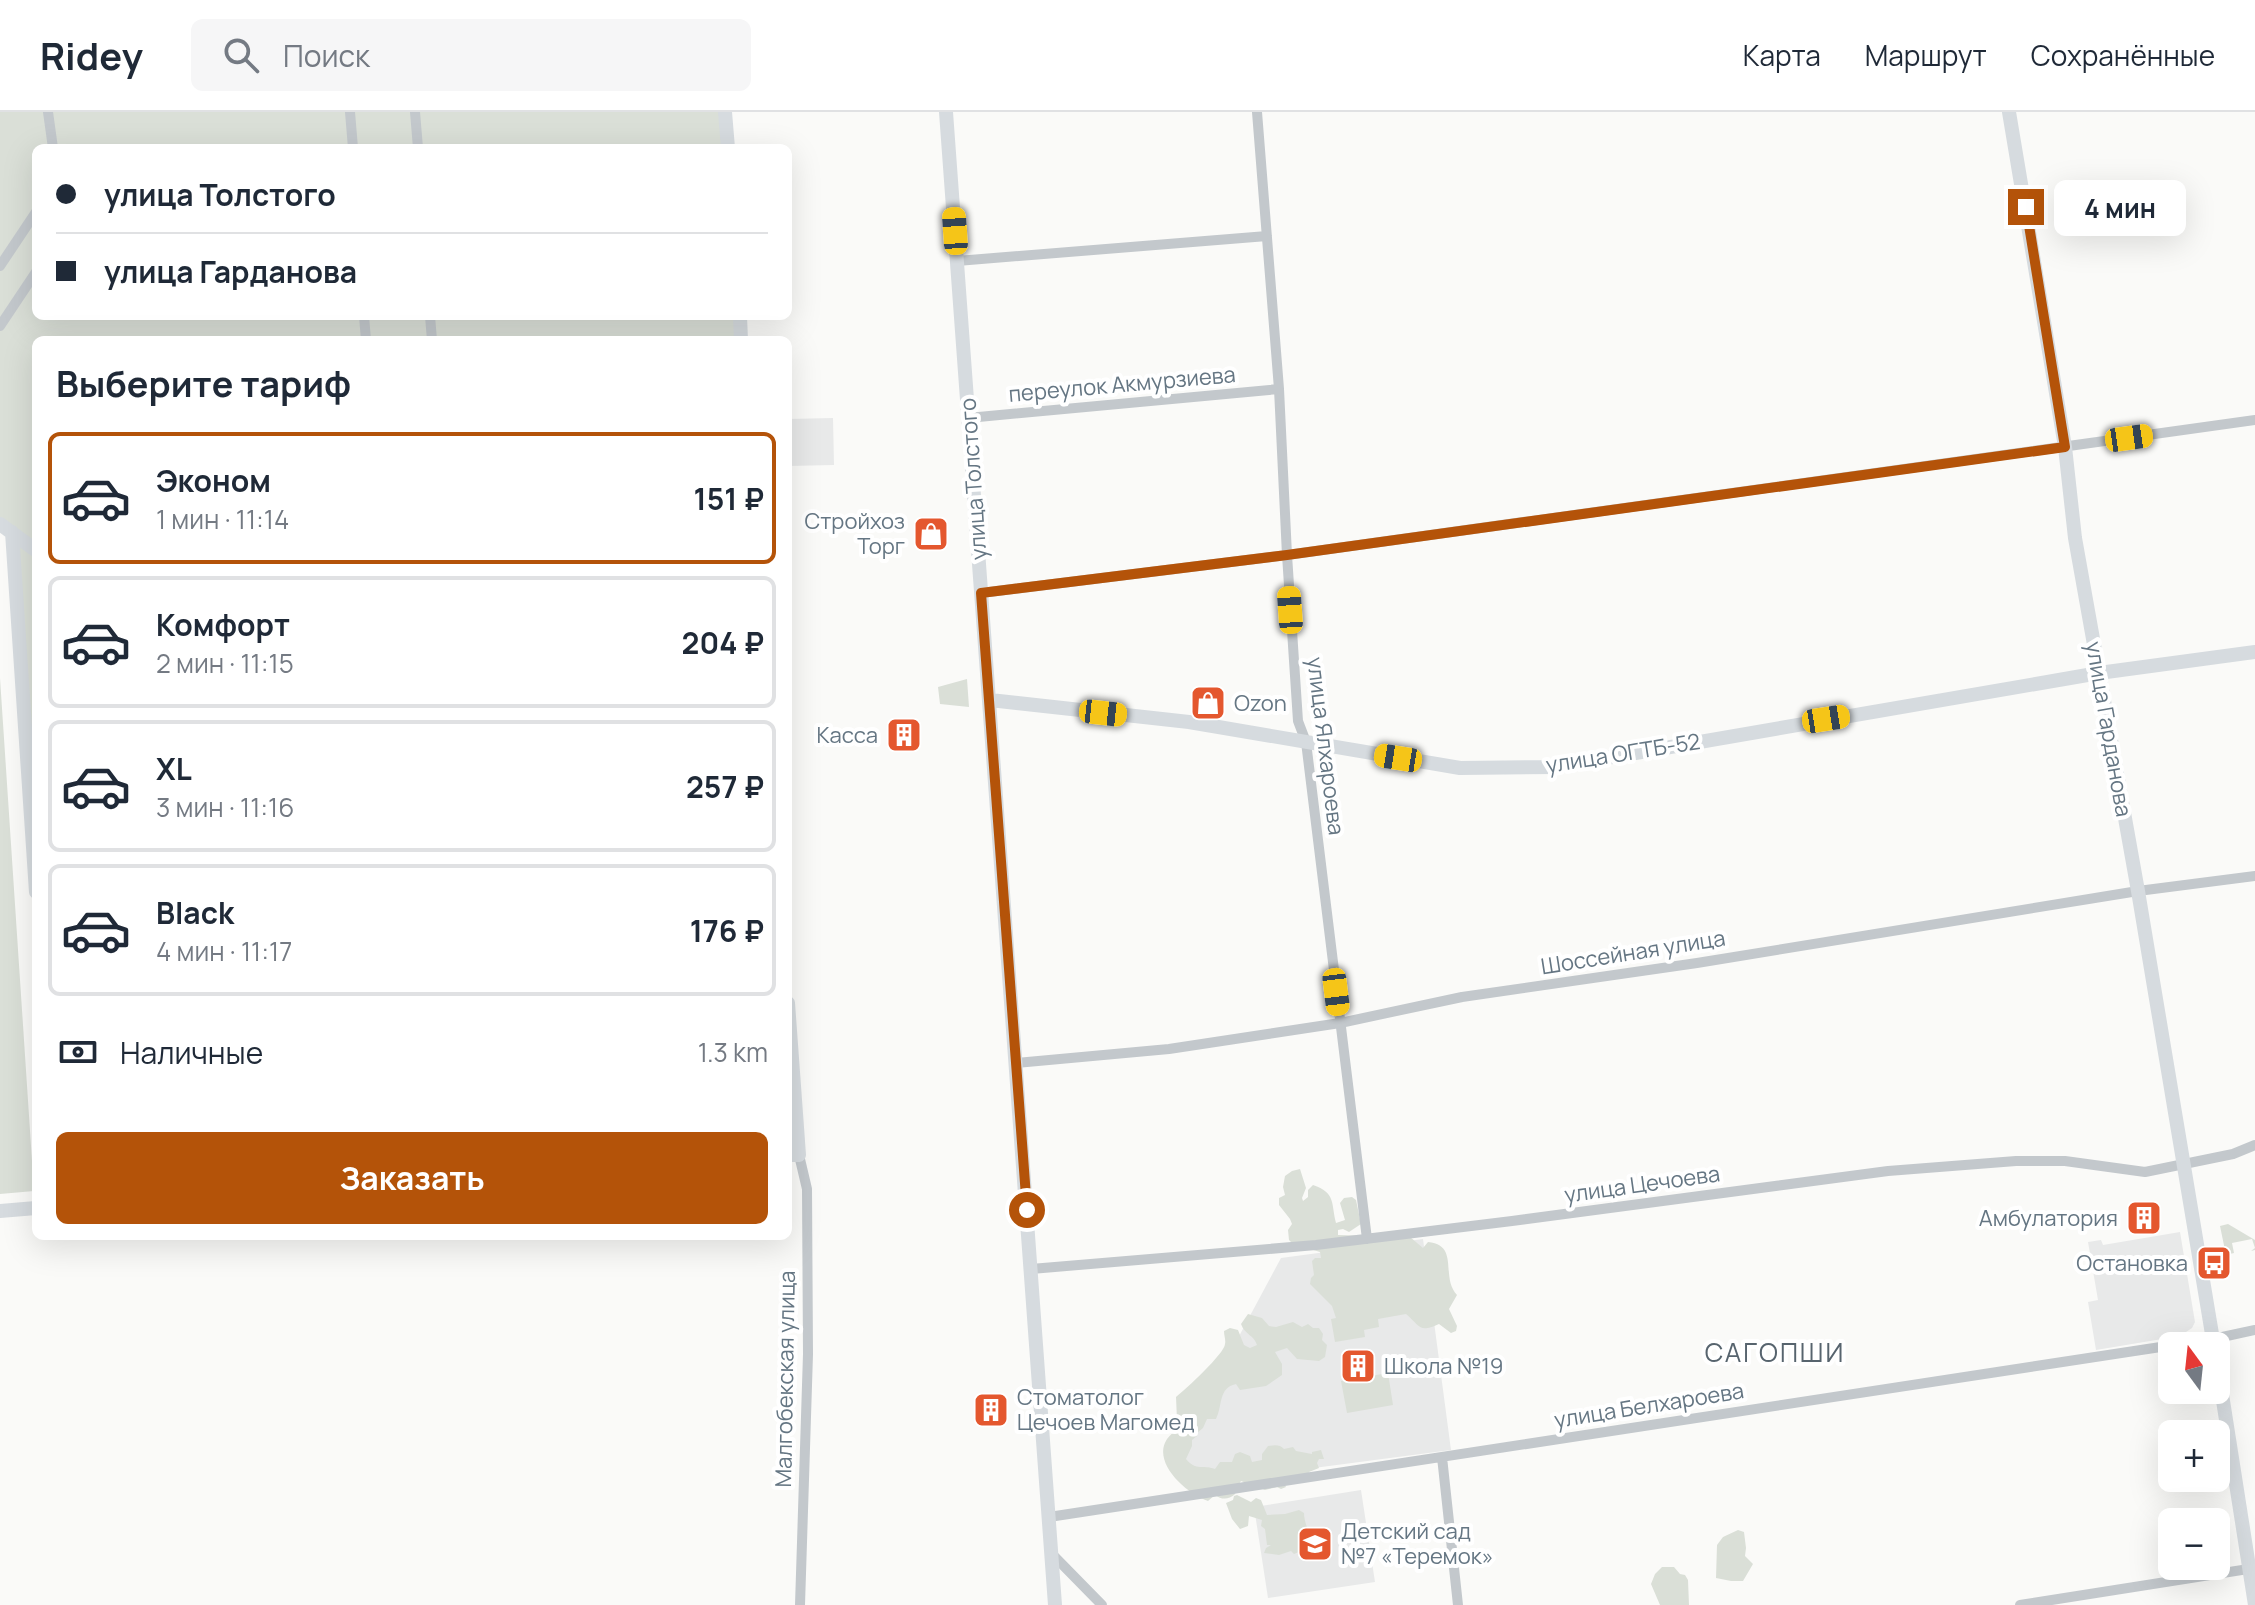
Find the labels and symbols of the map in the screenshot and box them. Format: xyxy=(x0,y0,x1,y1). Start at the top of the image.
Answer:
callout: 4 мин xyxy=(2054,179,2186,235)
route end xyxy=(2008,189,2044,225)
car xyxy=(941,206,969,256)
street label: переулок Акмурзиева xyxy=(1007,359,1237,409)
street label: улица Толстого xyxy=(952,397,994,561)
car xyxy=(2104,423,2154,453)
place label: Стройхоз Торг xyxy=(804,506,905,561)
shop icon: Стройхоз Торг xyxy=(912,515,950,553)
car xyxy=(1276,585,1304,635)
street label: улица Гарданова xyxy=(2079,639,2139,819)
street label: улица Ялхароева xyxy=(1300,655,1352,837)
shop icon: Ozon xyxy=(1189,684,1227,722)
place label: Ozon xyxy=(1234,688,1287,718)
car xyxy=(1078,699,1128,727)
car xyxy=(1800,703,1852,735)
building icon: Касса xyxy=(885,716,923,754)
place label: Касса xyxy=(817,720,878,750)
street label: улица ОГТБ-52 xyxy=(1544,726,1702,780)
car xyxy=(1372,742,1424,774)
street label: Шоссейная улица xyxy=(1539,923,1727,981)
car xyxy=(1321,967,1351,1017)
street label: улица Цечоева xyxy=(1562,1158,1722,1210)
route start xyxy=(1009,1192,1045,1228)
building icon: Амбулатория xyxy=(2125,1199,2163,1237)
place label: Амбулатория xyxy=(1979,1203,2118,1233)
bus stop icon: Остановка xyxy=(2195,1244,2233,1282)
place label: Остановка xyxy=(2076,1248,2188,1278)
street label: Малгобекская улица xyxy=(768,1270,802,1488)
north arrow xyxy=(2158,1332,2230,1404)
district label: САГОПШИ xyxy=(1705,1334,1845,1370)
building icon: Школа №19 xyxy=(1339,1347,1377,1385)
place label: Школа №19 xyxy=(1384,1351,1504,1381)
street label: улица Белхароева xyxy=(1552,1375,1746,1435)
place label: Стоматолог Цечоев Магомед xyxy=(1017,1382,1195,1437)
building icon: Стоматолог Цечоев Магомед xyxy=(972,1391,1010,1429)
place label: Детский сад №7 «Теремок» xyxy=(1341,1516,1493,1571)
school or university icon: Детский сад №7 «Теремок» xyxy=(1296,1525,1334,1563)

